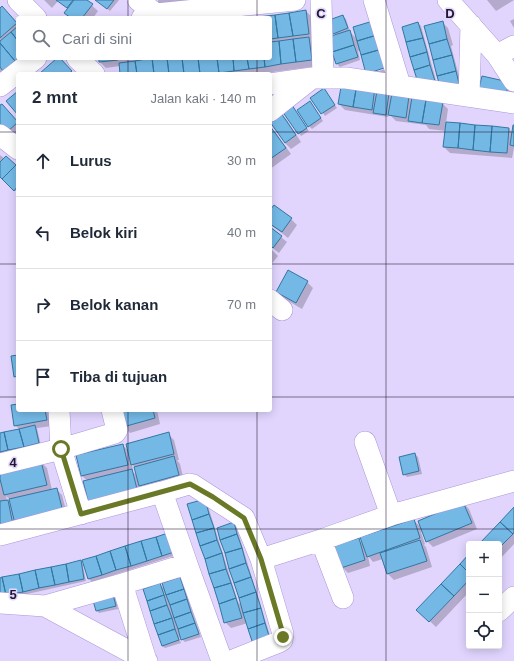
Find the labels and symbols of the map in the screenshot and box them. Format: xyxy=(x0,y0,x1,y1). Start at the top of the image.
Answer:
text: C xyxy=(316,6,326,21)
text: D xyxy=(445,6,455,21)
route start xyxy=(52,440,70,458)
text: 4 xyxy=(9,455,17,470)
text: 5 xyxy=(9,587,17,602)
route end xyxy=(274,628,292,646)

